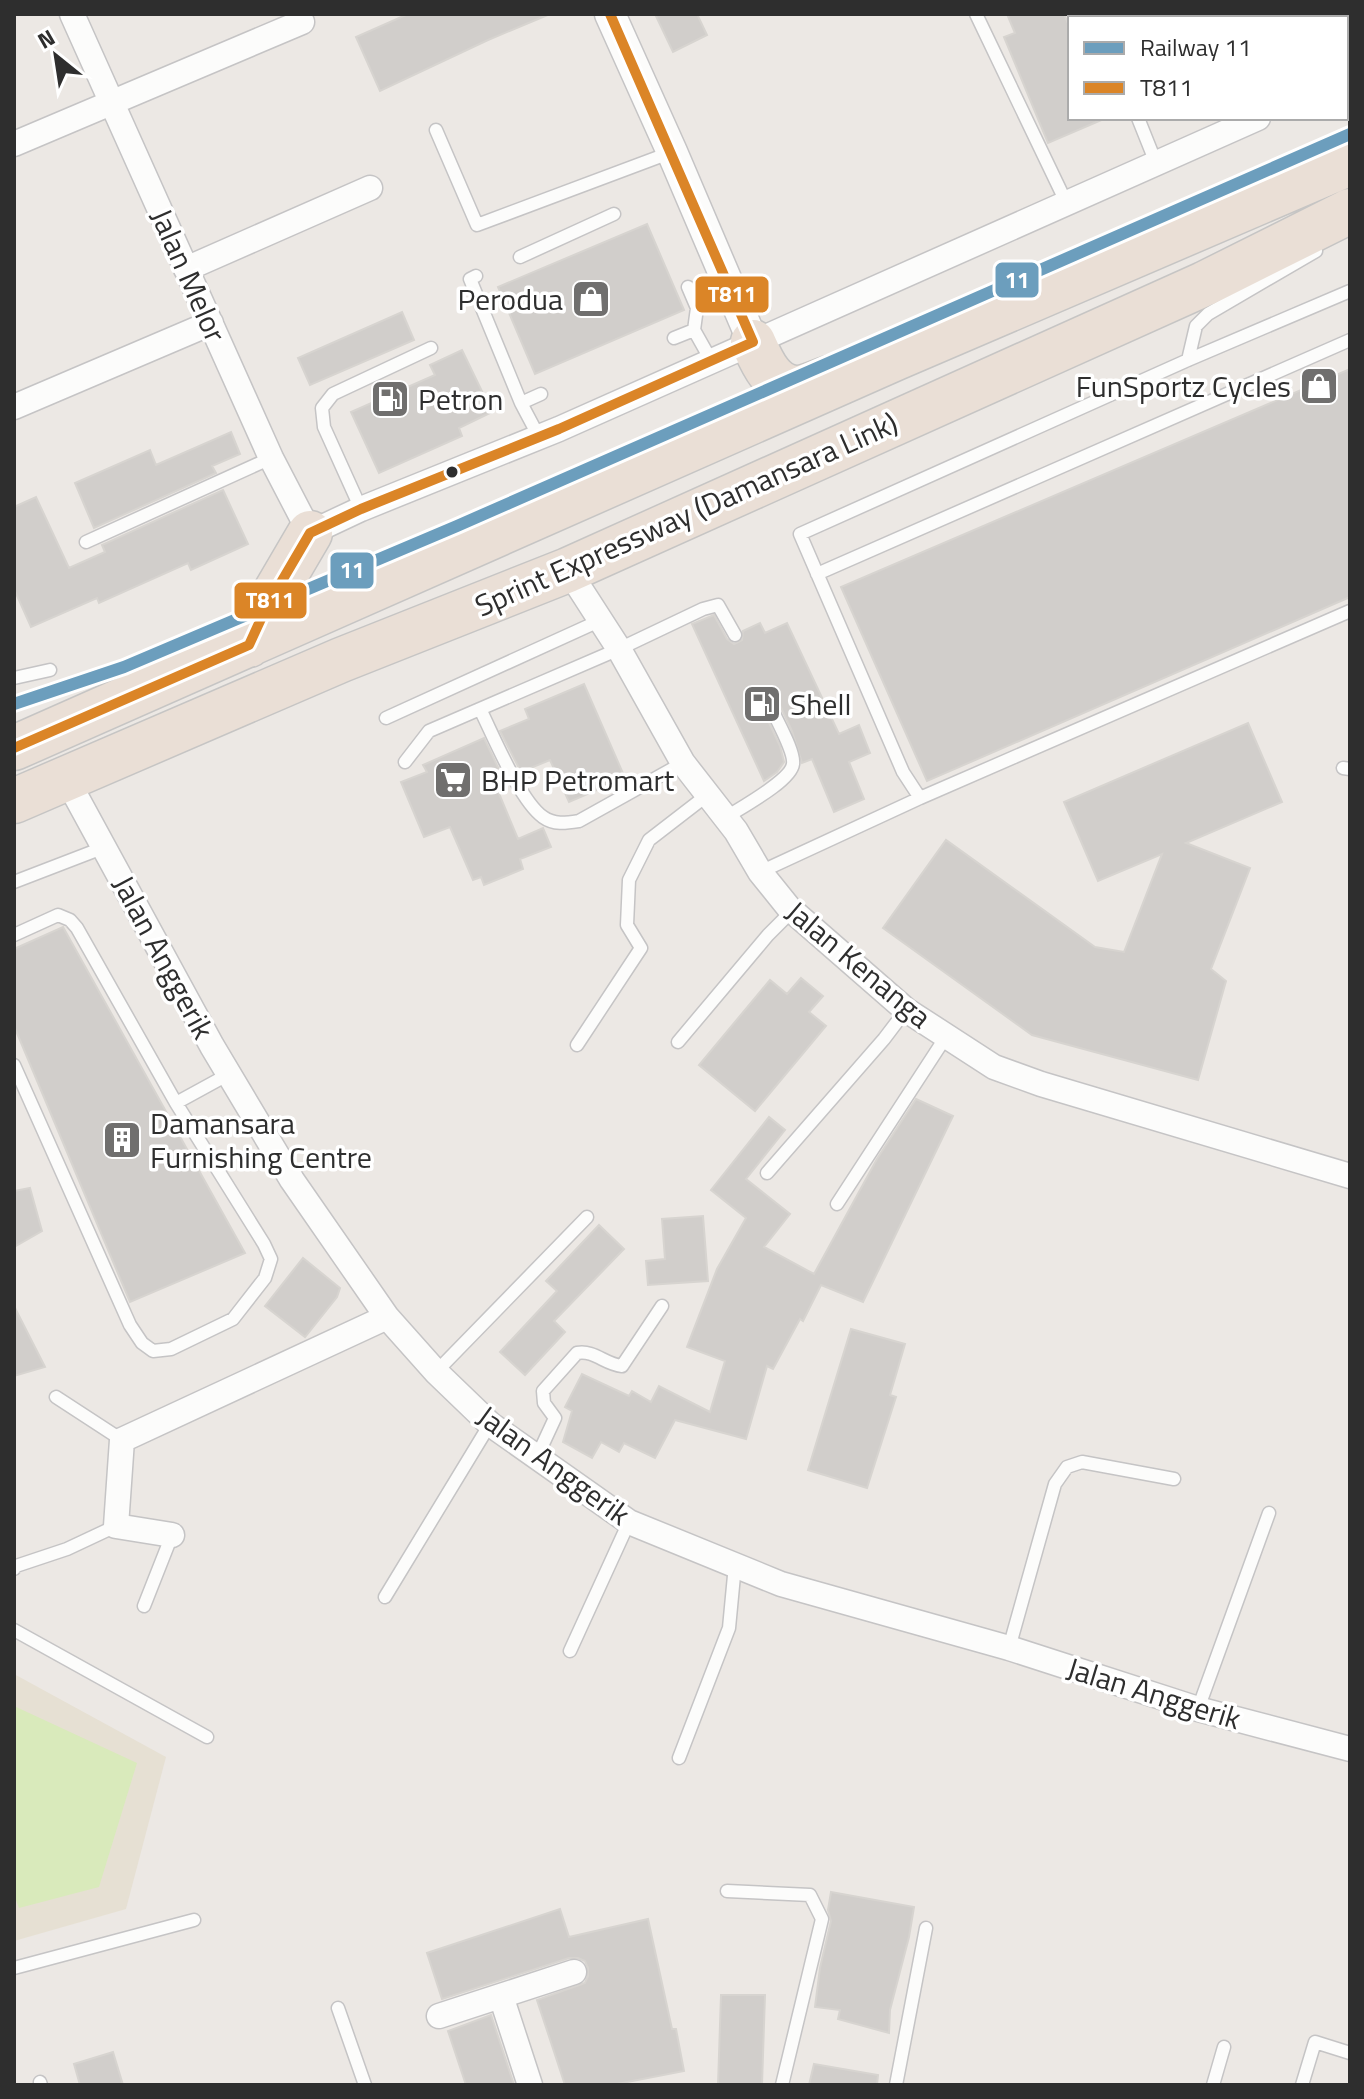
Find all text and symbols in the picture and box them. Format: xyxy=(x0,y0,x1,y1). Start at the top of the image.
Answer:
north arrow xyxy=(16,16,96,96)
legend xyxy=(1068,16,1348,120)
text: N xyxy=(31,20,61,57)
text: Railway 11 xyxy=(1140,29,1251,65)
text: T811 xyxy=(1140,69,1193,105)
street label: Jalan Melor xyxy=(139,201,239,349)
line badge: 11 xyxy=(994,261,1040,299)
text: 11 xyxy=(1005,263,1029,297)
line badge: T811 xyxy=(694,275,770,314)
place label: Perodua xyxy=(457,276,563,322)
text: T811 xyxy=(708,277,756,311)
shop icon: Perodua xyxy=(570,278,612,320)
place label: FunSportz Cycles xyxy=(1076,363,1291,409)
shop icon: FunSportz Cycles xyxy=(1298,365,1340,407)
place label: Petron xyxy=(418,376,503,422)
fuel station icon: Petron xyxy=(369,378,411,420)
street label: Sprint Expressway (Damansara Link) xyxy=(467,400,905,628)
unlabelled marker xyxy=(444,464,460,480)
line badge: 11 xyxy=(329,551,375,590)
text: 11 xyxy=(340,553,364,587)
line badge: T811 xyxy=(233,581,308,620)
text: T811 xyxy=(246,583,294,617)
place label: Shell xyxy=(790,681,851,727)
fuel station icon: Shell xyxy=(741,683,783,725)
place label: BHP Petromart xyxy=(481,757,675,803)
supermarket icon: BHP Petromart xyxy=(432,759,474,801)
street label: Jalan Anggerik xyxy=(102,867,226,1047)
street label: Jalan Kenanga xyxy=(776,889,942,1039)
place label: Damansara Furnishing Centre xyxy=(150,1100,372,1180)
building icon: Damansara Furnishing Centre xyxy=(101,1119,143,1161)
street label: Jalan Anggerik xyxy=(468,1394,640,1536)
street label: Jalan Anggerik xyxy=(1061,1645,1247,1741)

